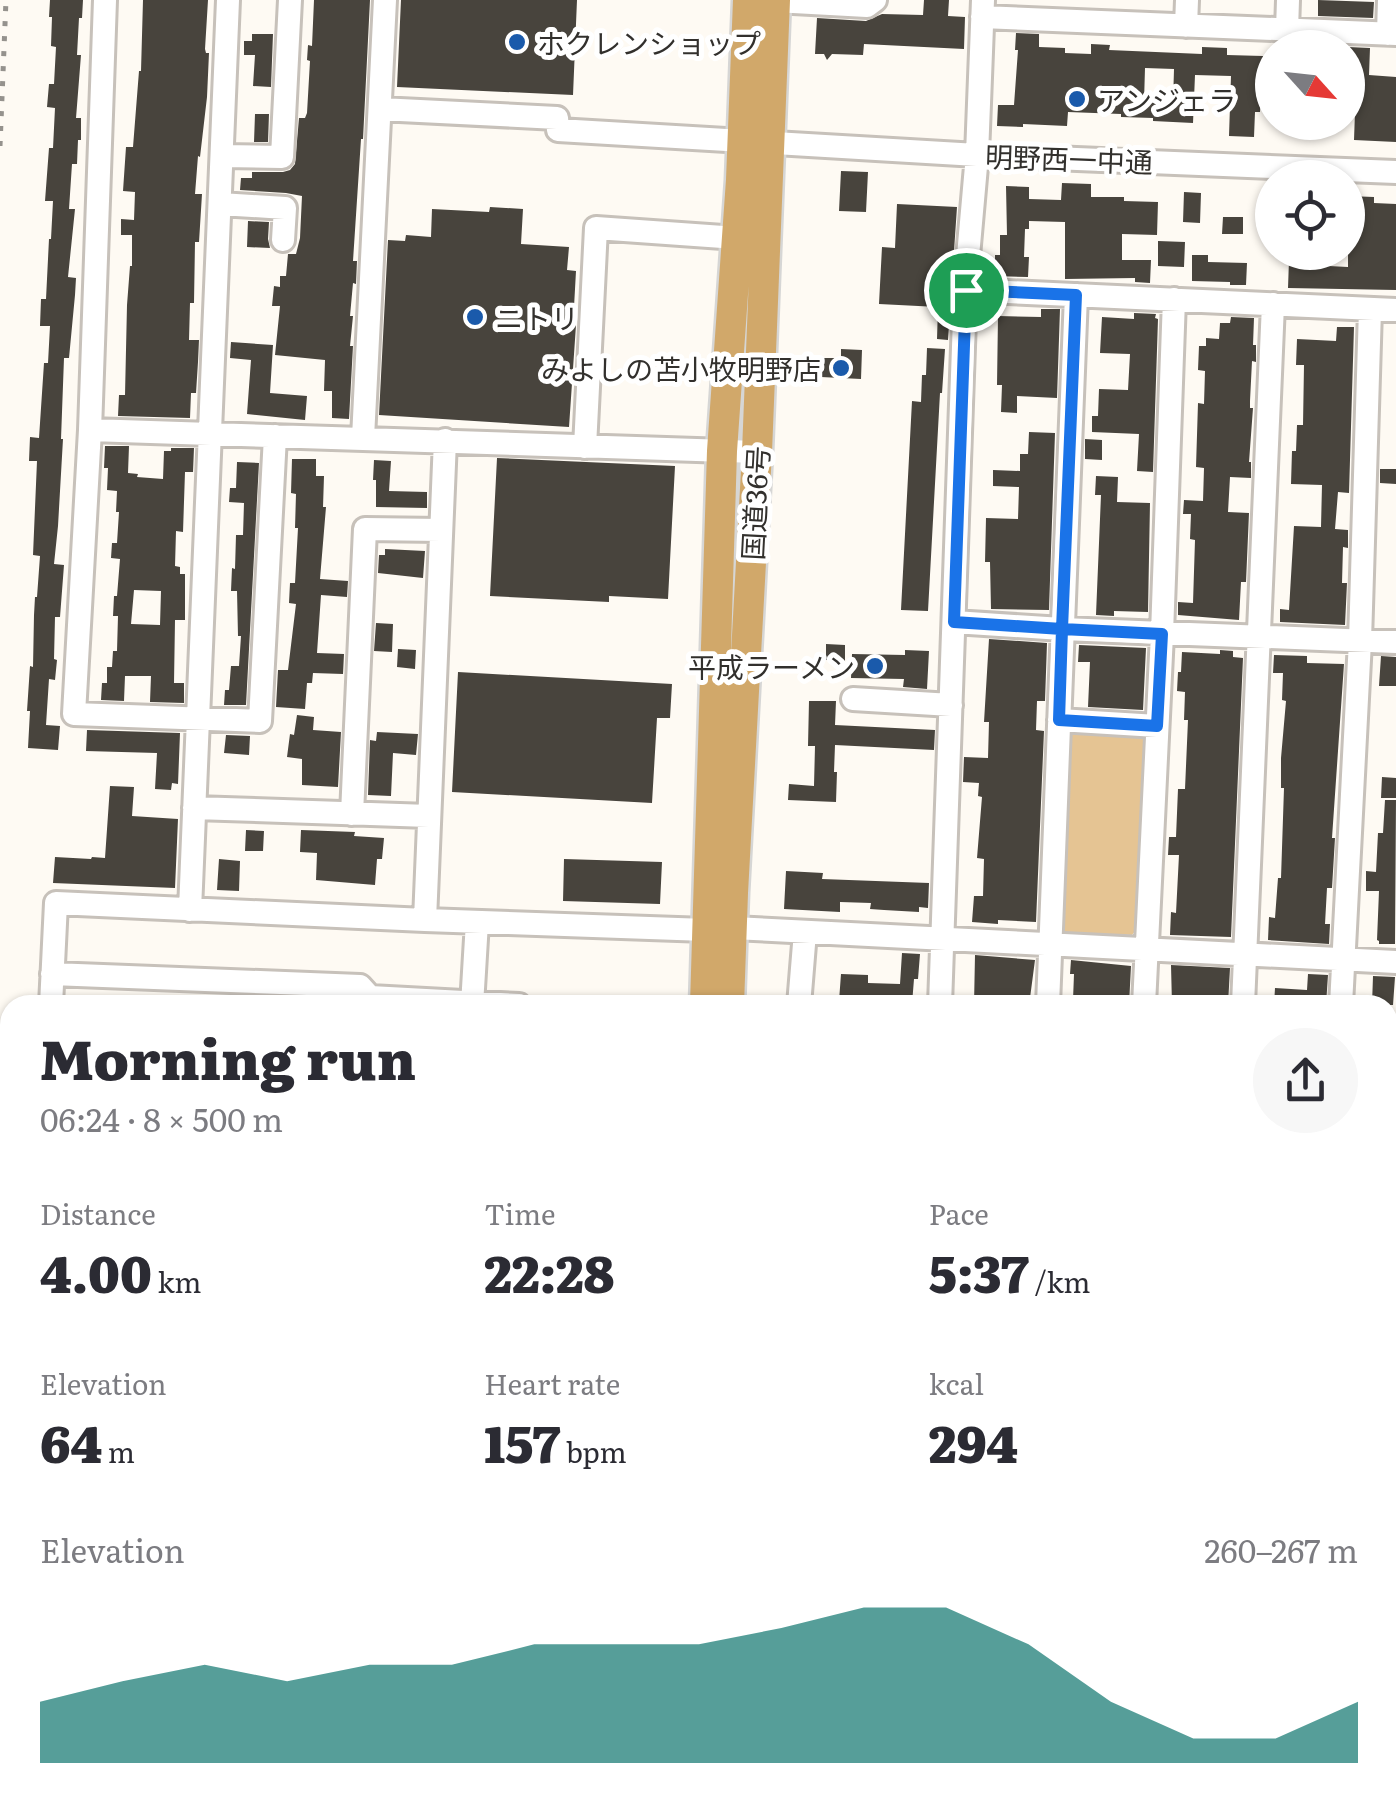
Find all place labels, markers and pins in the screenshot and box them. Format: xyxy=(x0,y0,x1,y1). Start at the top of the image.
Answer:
place label: ホクレンショップ xyxy=(537,21,761,63)
marker: ホクレンショップ xyxy=(506,31,528,53)
place label: アンジェラ xyxy=(1097,78,1236,120)
marker: アンジェラ xyxy=(1066,88,1088,110)
pin xyxy=(924,248,1009,333)
place label: ニトリ xyxy=(495,296,579,338)
marker: ニトリ xyxy=(464,306,486,328)
place label: みよしの苫小牧明野店 xyxy=(541,347,821,389)
marker: みよしの苫小牧明野店 xyxy=(830,357,852,379)
place label: 平成ラーメン xyxy=(688,645,855,687)
marker: 平成ラーメン xyxy=(864,655,886,677)

